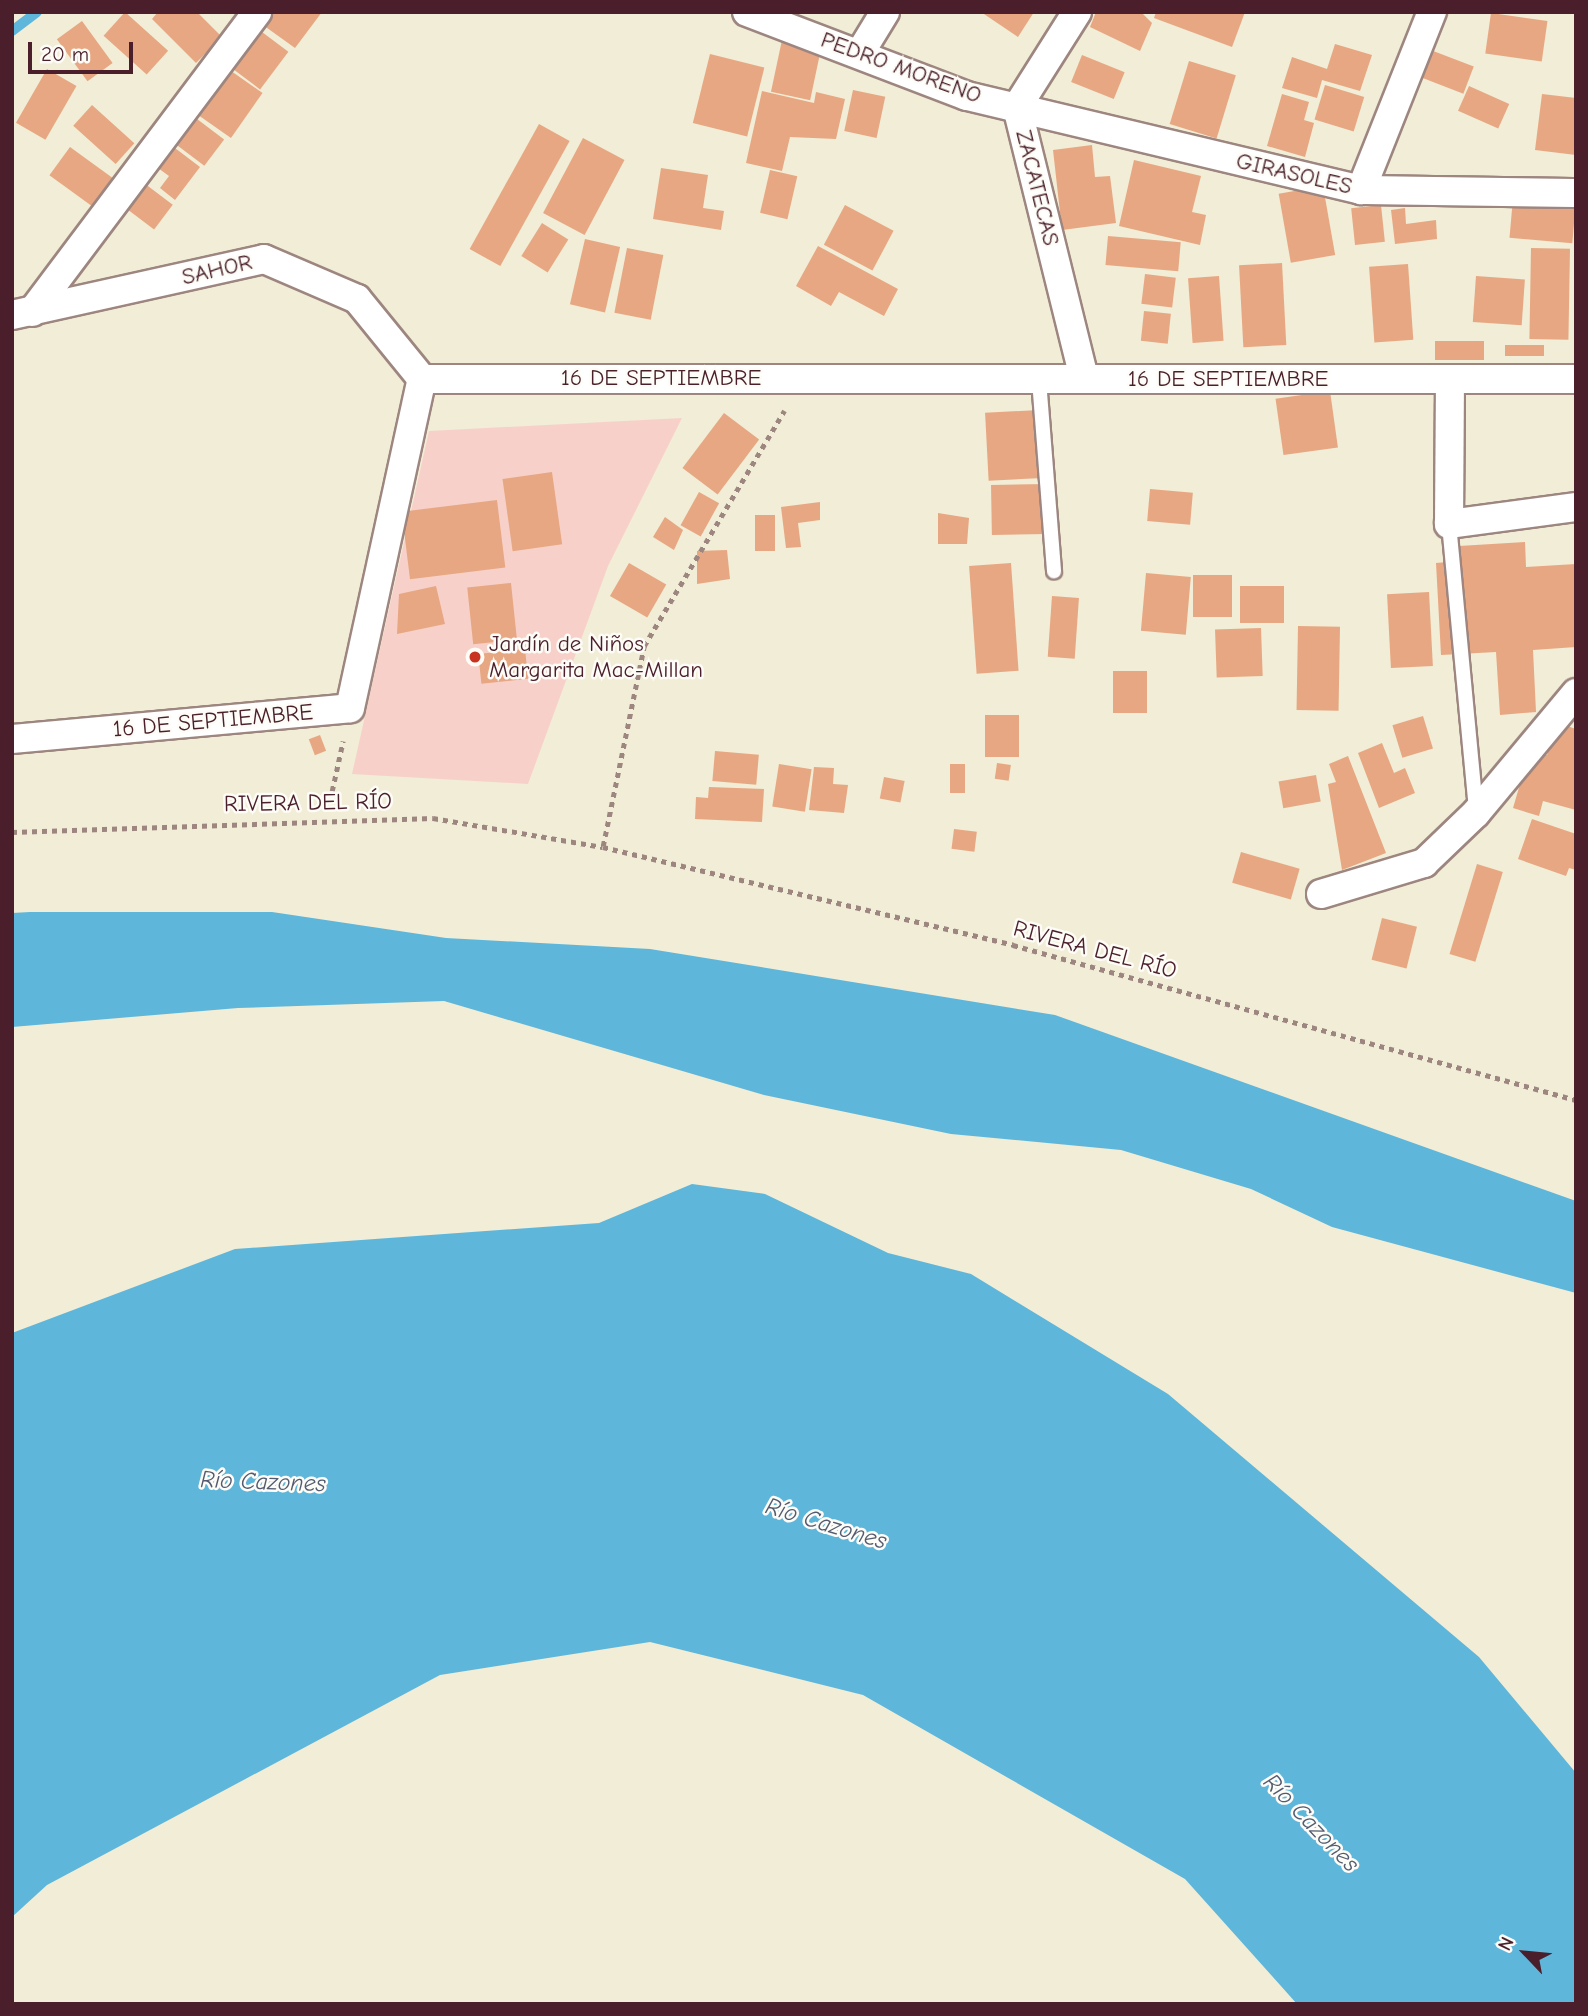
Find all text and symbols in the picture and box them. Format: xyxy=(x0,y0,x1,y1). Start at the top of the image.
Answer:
street label: PEDRO MORENO xyxy=(817,26,985,110)
scale bar xyxy=(32,28,136,72)
text: 20 m xyxy=(41,42,89,66)
street label: ZACATECAS xyxy=(1009,127,1065,249)
street label: GIRASOLES xyxy=(1233,147,1355,201)
street label: SAHOR xyxy=(179,249,255,291)
street label: 16 DE SEPTIEMBRE xyxy=(561,364,761,392)
street label: 16 DE SEPTIEMBRE xyxy=(1128,365,1328,393)
place label: Jardín de Niños Margarita Mac-Millan xyxy=(489,630,703,684)
marker: Jardín de Niños Margarita Mac-Millan xyxy=(467,649,483,665)
street label: 16 DE SEPTIEMBRE xyxy=(112,699,314,743)
street label: RIVERA DEL RÍO xyxy=(224,788,392,818)
street label: RIVERA DEL RÍO xyxy=(1010,915,1180,985)
water label: Río Cazones xyxy=(200,1465,326,1499)
water label: Río Cazones xyxy=(762,1492,890,1556)
water label: Río Cazones xyxy=(1257,1768,1365,1878)
north arrow xyxy=(1490,1918,1560,1988)
text: N xyxy=(1494,1933,1519,1954)

